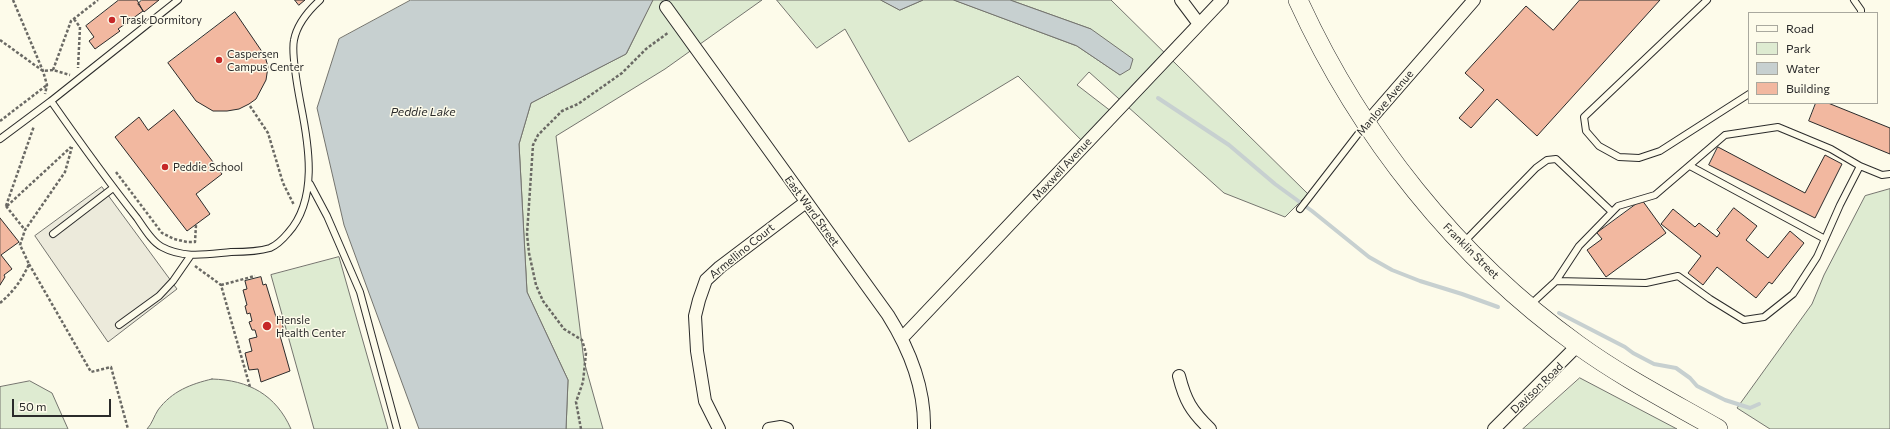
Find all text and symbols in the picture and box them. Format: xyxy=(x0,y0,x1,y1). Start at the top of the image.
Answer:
legend xyxy=(1748,12,1878,104)
place label: Trask Dormitory xyxy=(120,13,202,27)
marker: Trask Dormitory xyxy=(107,15,117,25)
text: Road xyxy=(1786,21,1814,35)
text: Park xyxy=(1786,41,1811,55)
place label: Caspersen Campus Center xyxy=(227,47,304,73)
marker: Caspersen Campus Center xyxy=(214,55,224,65)
text: Water xyxy=(1786,61,1820,75)
street label: Manlove Avenue xyxy=(1354,67,1416,139)
text: Building xyxy=(1786,81,1830,95)
water label: Peddie Lake xyxy=(391,105,455,119)
street label: Maxwell Avenue xyxy=(1030,135,1094,203)
place label: Peddie School xyxy=(173,160,243,174)
marker: Peddie School xyxy=(160,162,170,172)
street label: East Ward Street xyxy=(782,173,842,249)
street label: Franklin Street xyxy=(1440,220,1502,282)
street label: Armellino Court xyxy=(707,221,777,281)
place label: Hensle Health Center xyxy=(276,313,346,339)
marker: Hensle Health Center xyxy=(261,320,273,332)
street label: Davison Road xyxy=(1508,360,1566,416)
scale bar xyxy=(14,391,113,417)
text: 50 m xyxy=(19,399,47,413)

